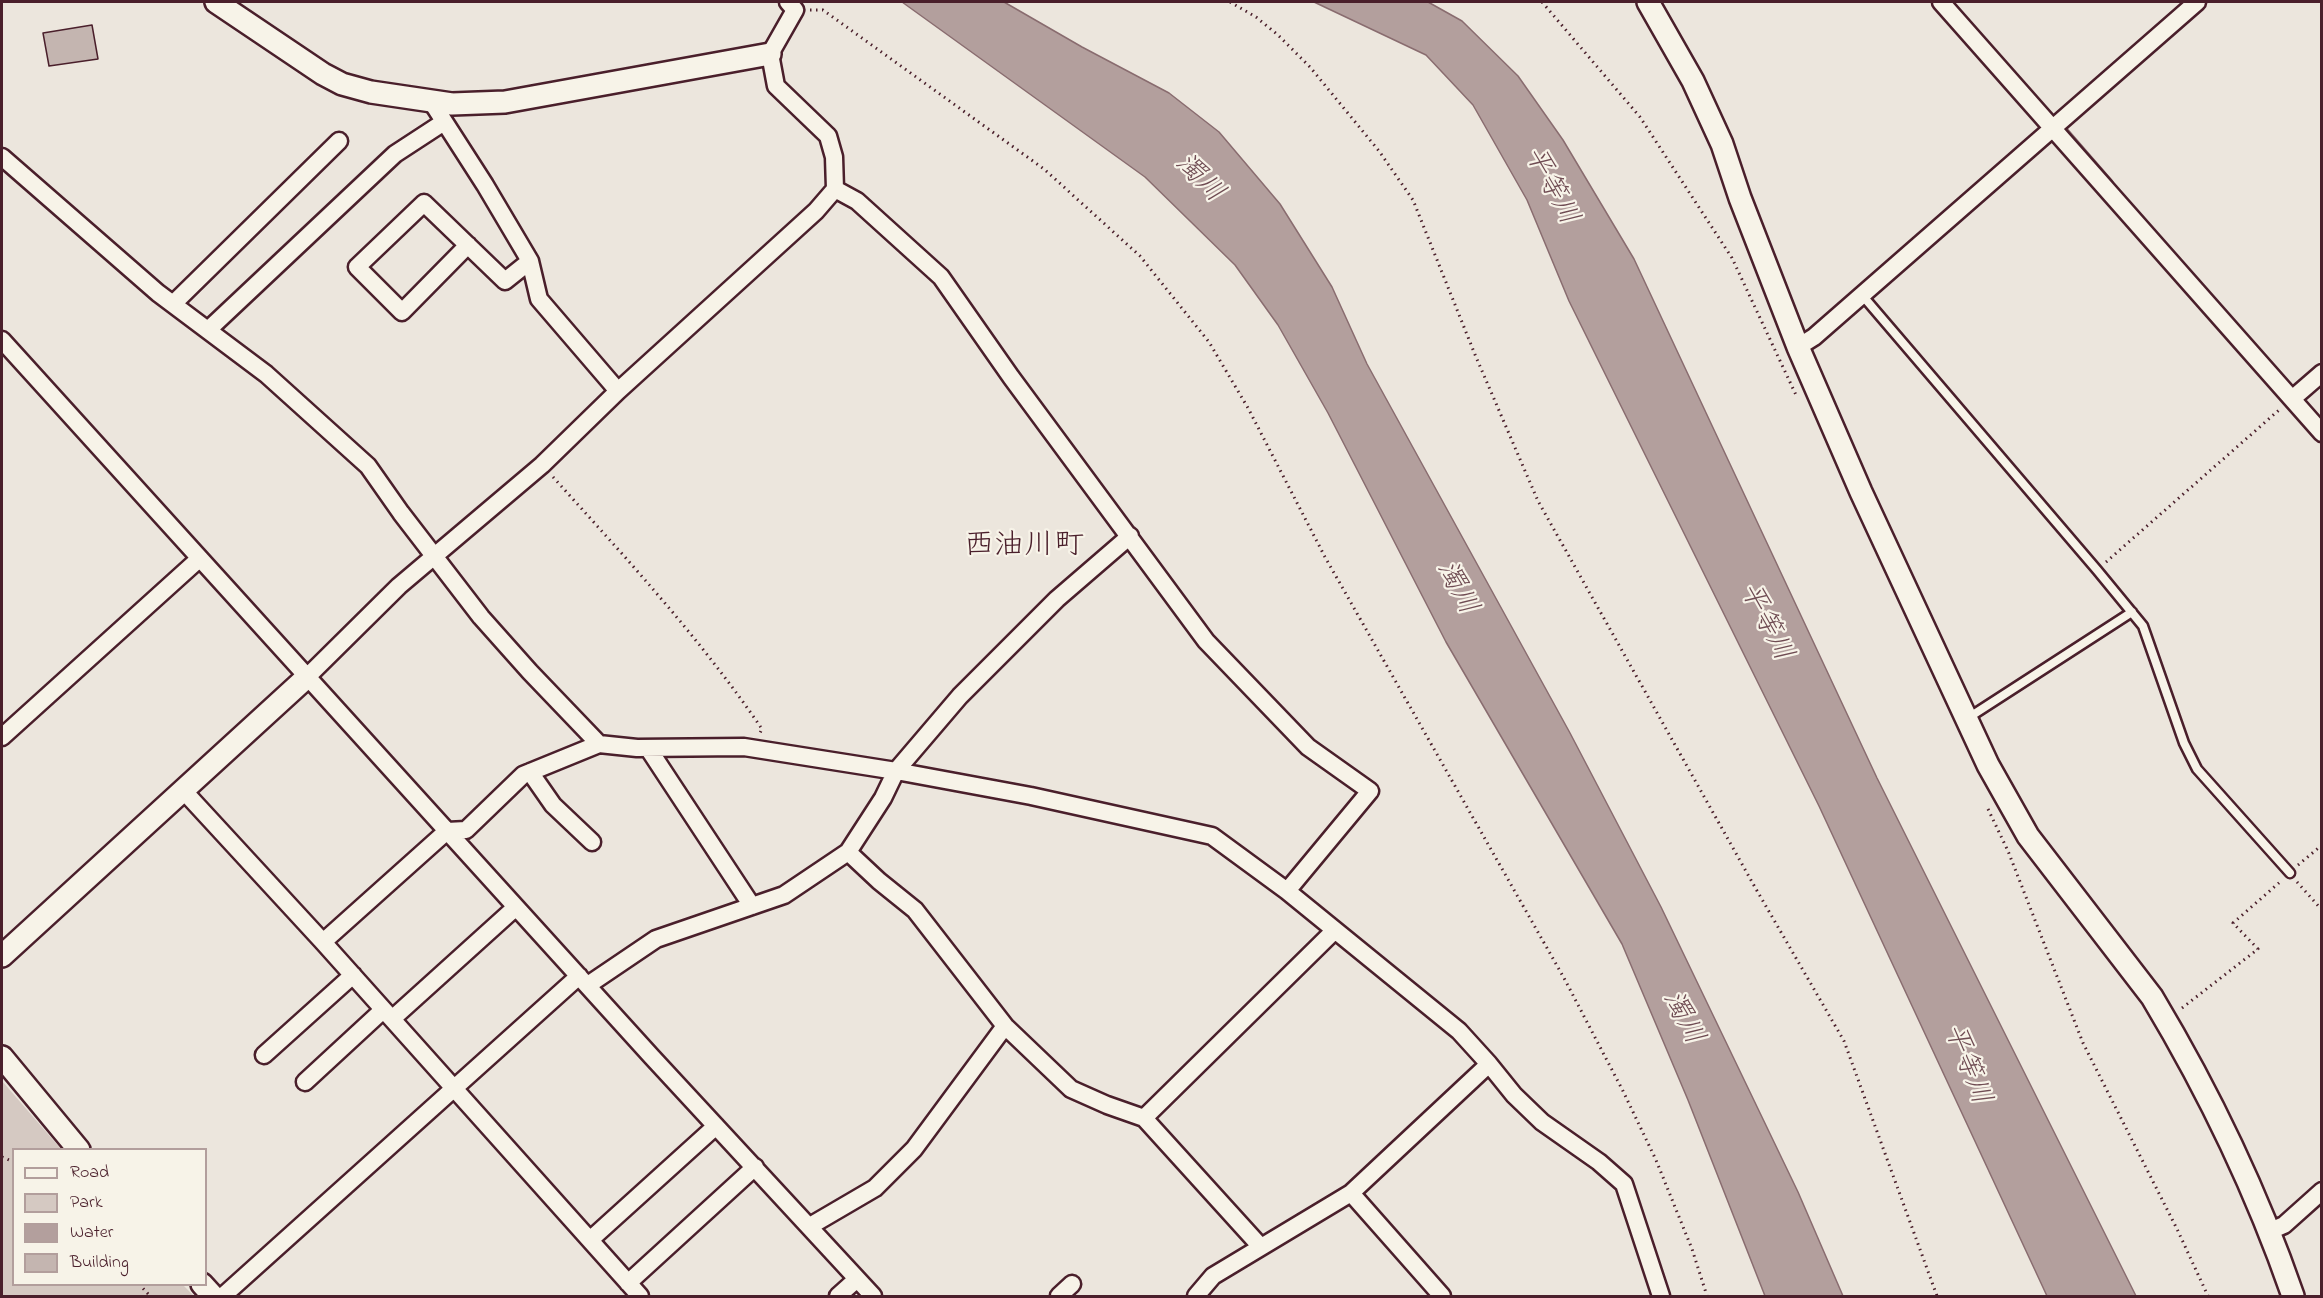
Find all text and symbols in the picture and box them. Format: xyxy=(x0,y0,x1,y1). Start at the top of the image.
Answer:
water label: 平等川 xyxy=(1514,142,1584,232)
water label: 濁川 xyxy=(1166,148,1230,212)
district label: 西油川町 xyxy=(964,530,1084,566)
water label: 濁川 xyxy=(1427,556,1483,622)
water label: 平等川 xyxy=(1730,578,1798,668)
water label: 濁川 xyxy=(1653,986,1709,1052)
water label: 平等川 xyxy=(1934,1020,1996,1110)
legend xyxy=(12,1148,207,1286)
text: Road xyxy=(70,1160,109,1186)
text: Park xyxy=(70,1190,103,1216)
text: Water xyxy=(70,1220,113,1246)
text: Building xyxy=(70,1250,129,1276)

